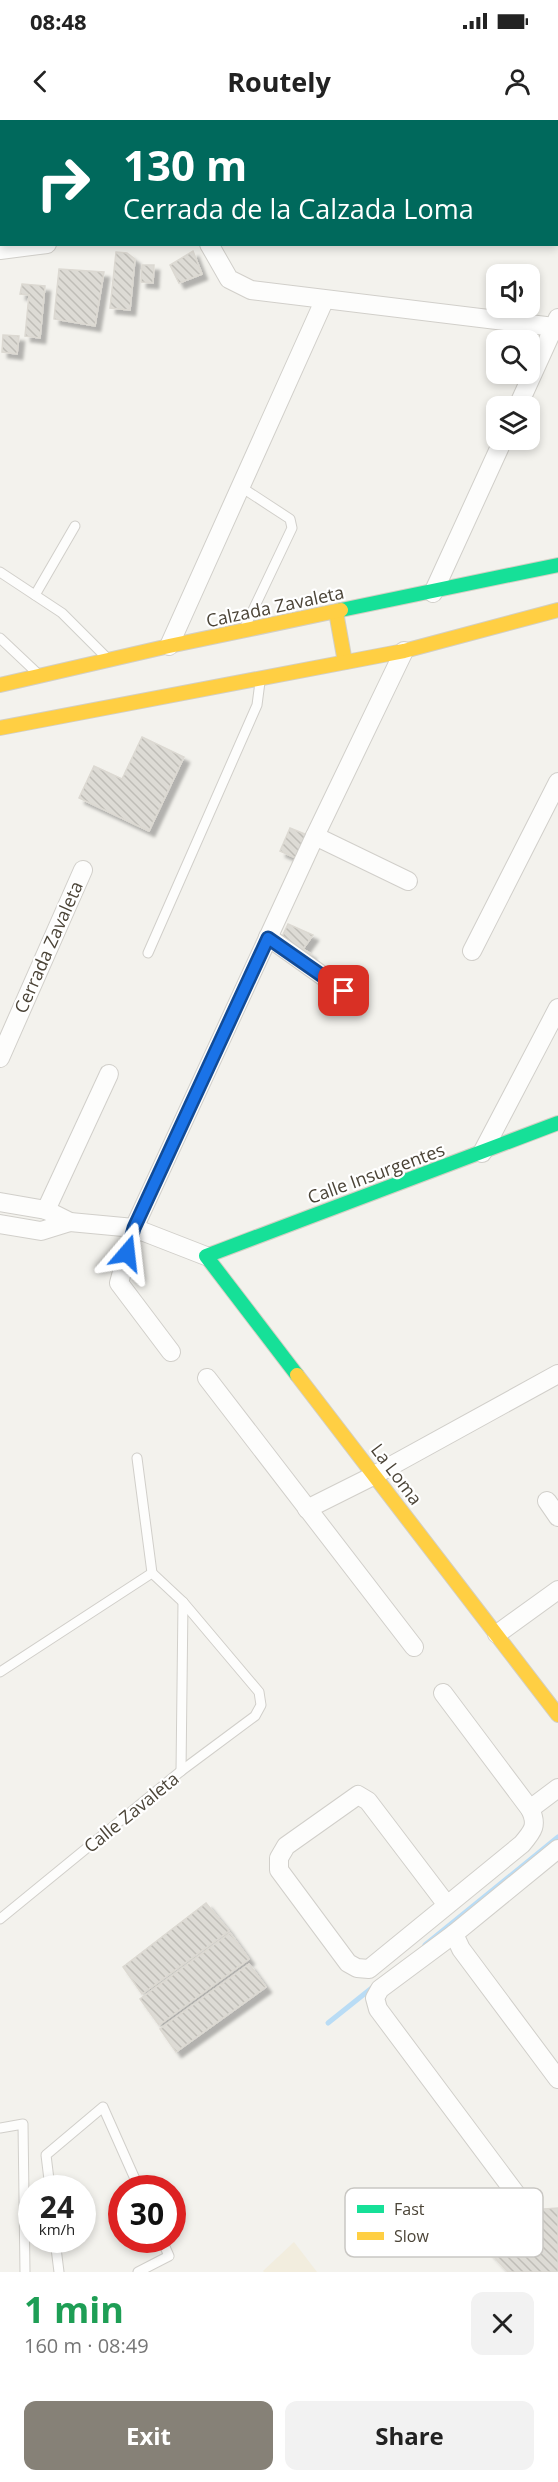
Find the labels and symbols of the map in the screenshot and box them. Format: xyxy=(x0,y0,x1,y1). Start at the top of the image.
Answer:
street label: Calzada Zavaleta xyxy=(204,580,346,632)
street label: Cerrada Zavaleta xyxy=(8,877,88,1017)
pin xyxy=(318,965,369,1016)
street label: Calle Insurgentes xyxy=(304,1137,448,1209)
position arrow xyxy=(95,1221,159,1285)
street label: La Loma xyxy=(366,1438,428,1510)
street label: Calle Zavaleta xyxy=(79,1766,183,1858)
speed limit sign: 30 xyxy=(108,2175,186,2253)
legend xyxy=(345,2188,543,2257)
text: Fast xyxy=(394,2198,425,2220)
text: Slow xyxy=(394,2225,429,2247)

